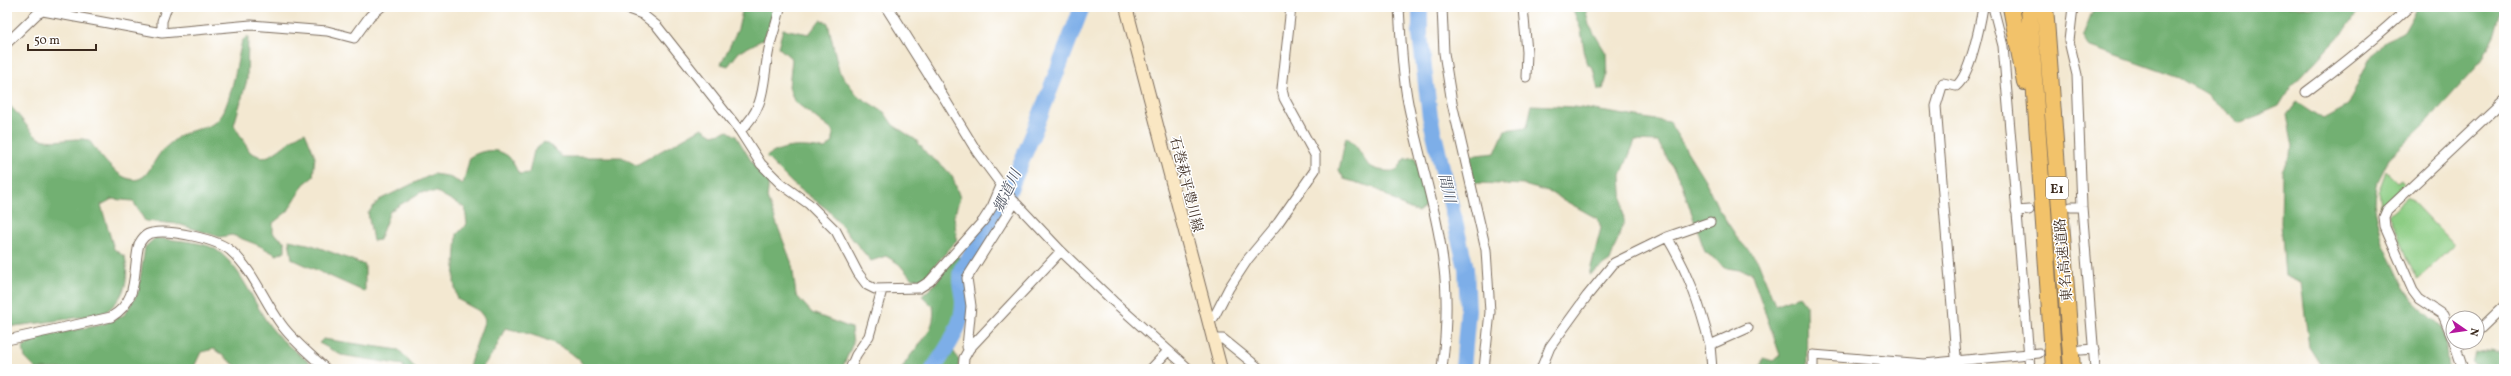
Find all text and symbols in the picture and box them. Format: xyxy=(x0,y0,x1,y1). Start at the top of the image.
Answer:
scale bar xyxy=(28,26,96,52)
text: 50 m xyxy=(34,33,60,49)
street label: 石巻萩平豊川線 xyxy=(1164,135,1207,234)
water label: 郷道川 xyxy=(989,165,1028,216)
water label: 間川 xyxy=(1432,171,1460,207)
road number: E1 xyxy=(2046,177,2068,199)
street label: 東名高速道路 xyxy=(2051,217,2078,303)
north arrow xyxy=(2445,310,2485,350)
text: N xyxy=(2465,326,2481,337)

